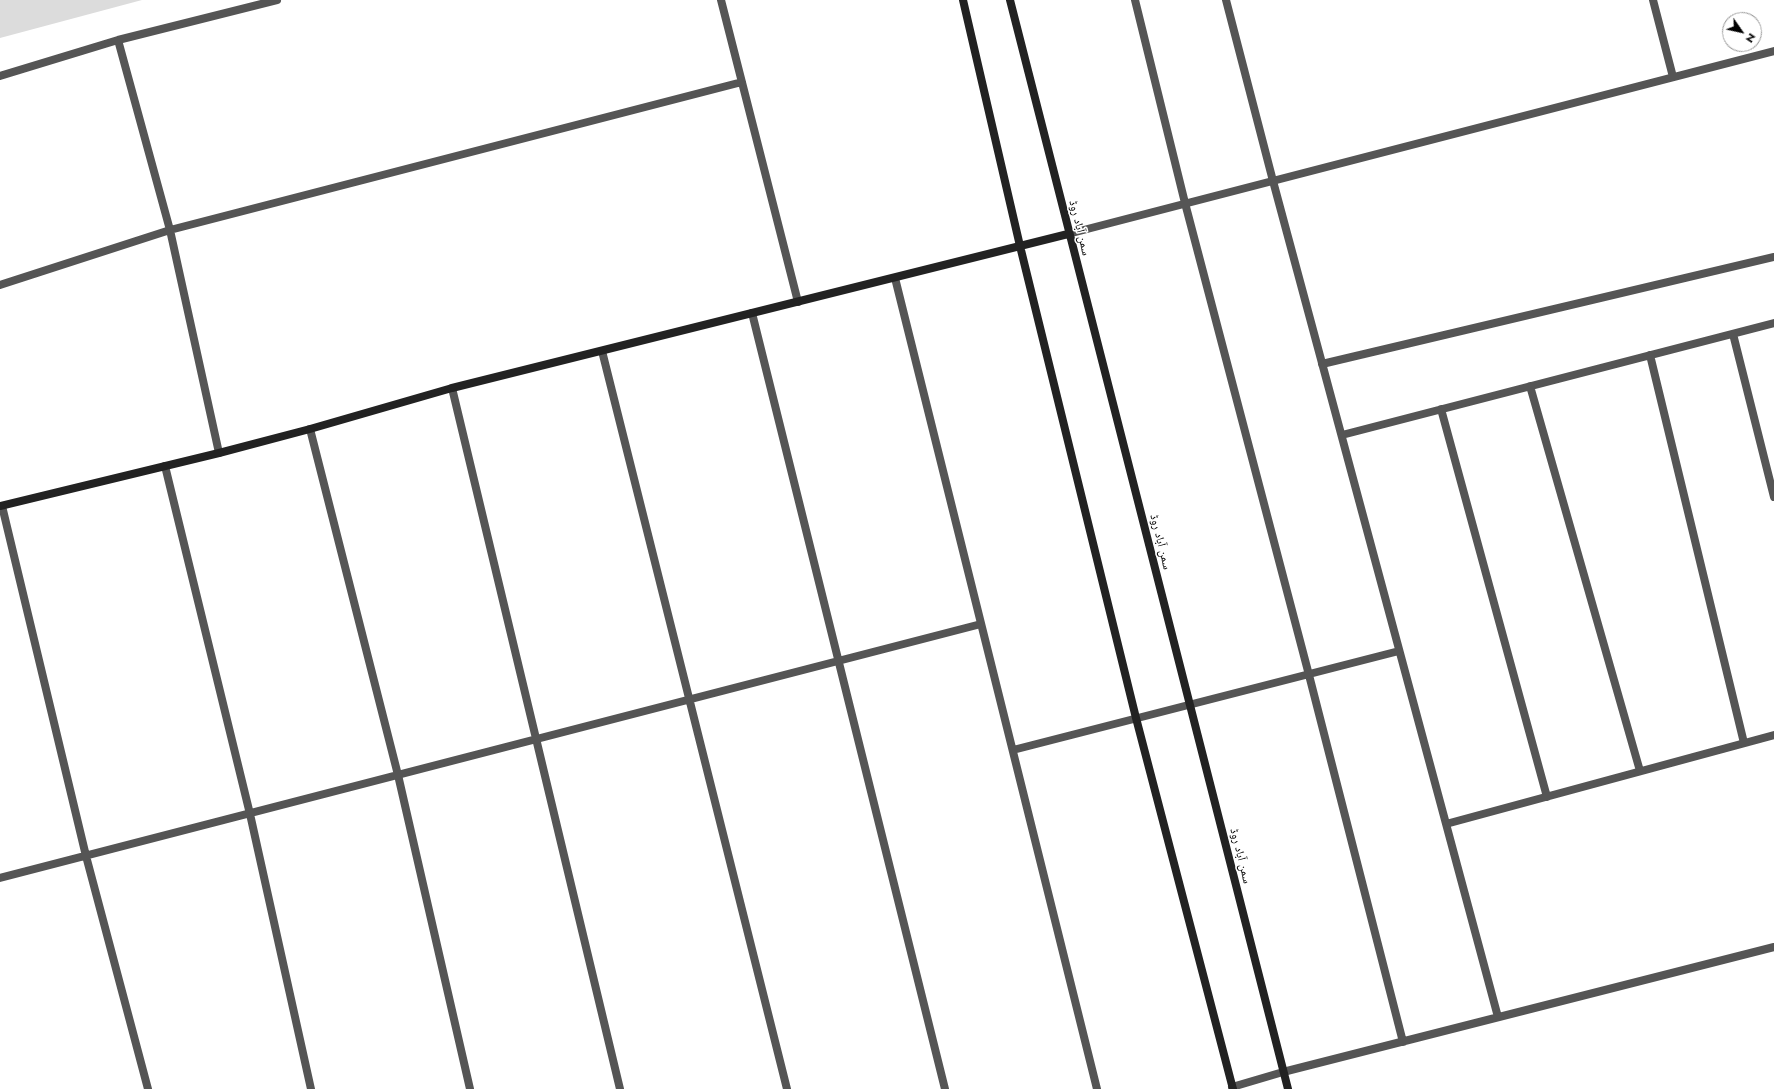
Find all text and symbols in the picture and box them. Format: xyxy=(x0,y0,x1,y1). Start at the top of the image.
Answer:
north arrow xyxy=(1722,12,1762,52)
text: N xyxy=(1742,30,1760,46)
street label: سمن آباد روڈ xyxy=(1065,199,1093,257)
street label: سمن آباد روڈ xyxy=(1146,513,1174,571)
street label: سمن آباد روڈ xyxy=(1226,827,1254,885)

